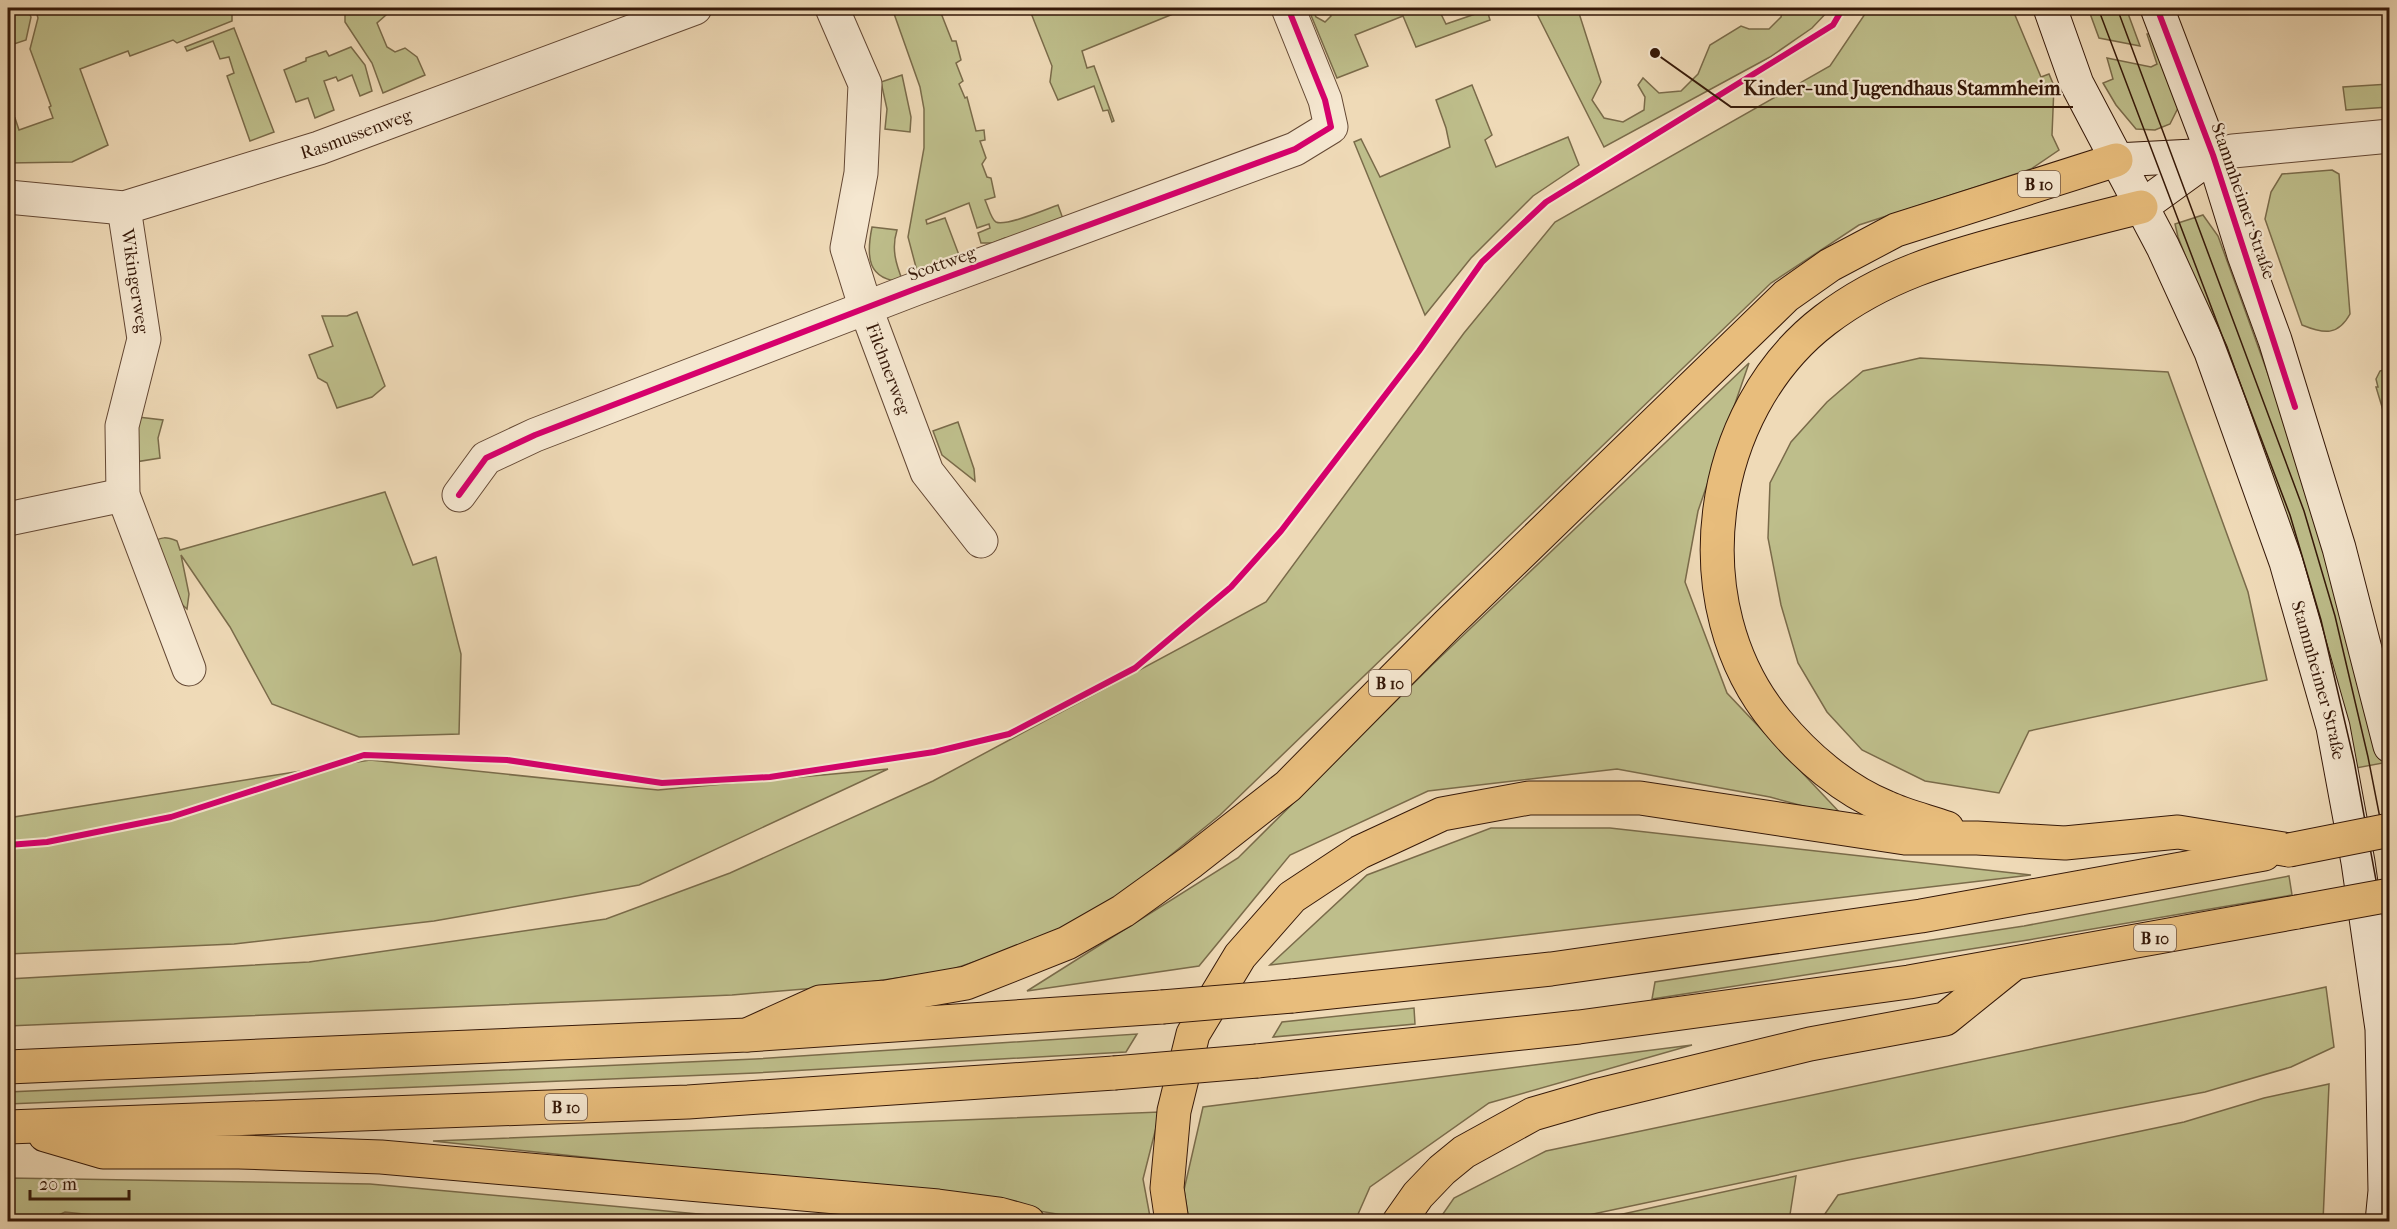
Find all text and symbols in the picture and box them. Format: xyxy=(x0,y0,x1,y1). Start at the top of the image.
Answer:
callout: Kinder- und Jugendhaus Stammheim xyxy=(1731,69,2073,107)
text: Kinder- und Jugendhaus Stammheim xyxy=(1743,77,2061,100)
street label: Rasmussenweg xyxy=(298,104,415,164)
street label: Stammheimer Straße xyxy=(2206,120,2280,282)
road number: B 10 xyxy=(2018,171,2060,197)
street label: Wikingerweg xyxy=(117,226,154,335)
street label: Scottweg xyxy=(905,242,979,286)
street label: Filchnerweg xyxy=(862,320,915,418)
street label: Stammheimer Straße xyxy=(2287,598,2349,762)
road number: B 10 xyxy=(1369,670,1411,696)
road number: B 10 xyxy=(2134,925,2176,951)
road number: B 10 xyxy=(545,1094,587,1120)
scale bar xyxy=(30,1163,129,1201)
text: 20 m xyxy=(39,1174,77,1195)

